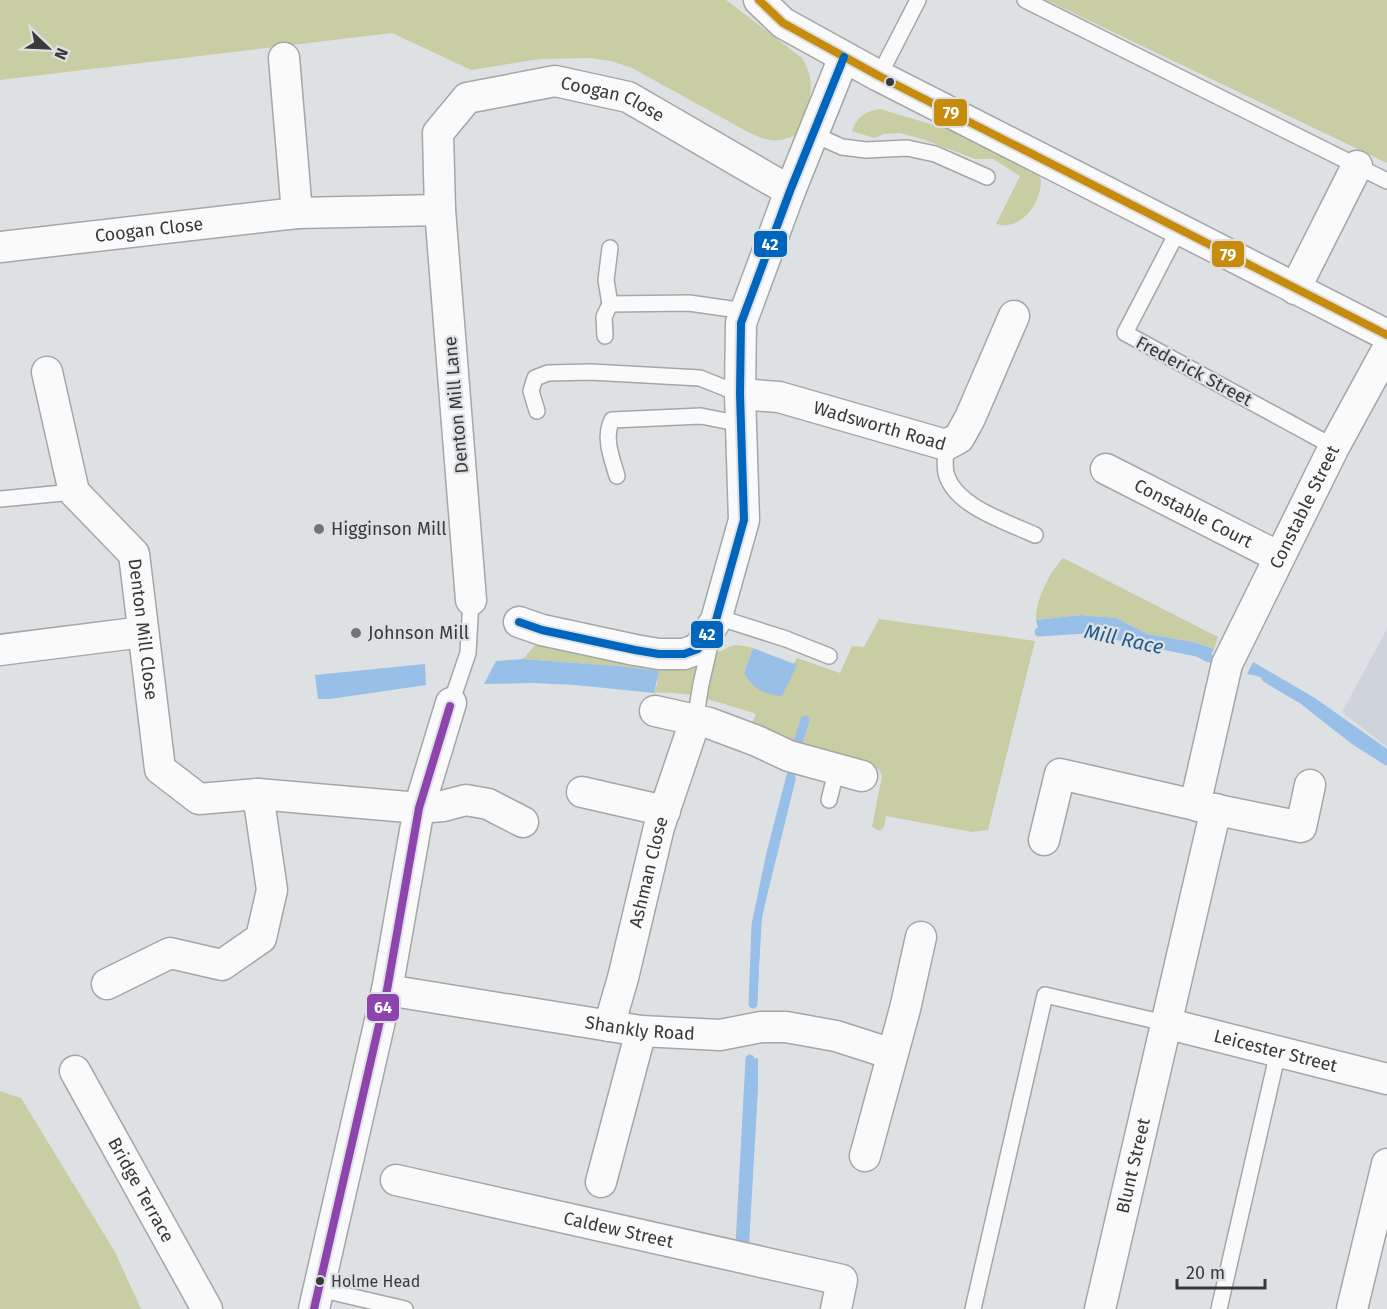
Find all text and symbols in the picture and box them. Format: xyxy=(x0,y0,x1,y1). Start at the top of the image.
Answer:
north arrow xyxy=(18,18,78,78)
text: N xyxy=(51,45,72,62)
street label: Coogan Close xyxy=(559,72,668,127)
unlabelled marker xyxy=(884,76,896,88)
line badge: 79 xyxy=(933,98,968,127)
text: 79 xyxy=(943,103,959,122)
street label: Coogan Close xyxy=(94,213,204,247)
line badge: 42 xyxy=(753,230,788,258)
text: 42 xyxy=(762,235,779,254)
line badge: 79 xyxy=(1211,240,1245,268)
text: 79 xyxy=(1220,245,1236,264)
street label: Frederick Street xyxy=(1132,331,1256,411)
street label: Denton Mill Lane xyxy=(439,336,473,474)
street label: Wadsworth Road xyxy=(811,396,949,455)
street label: Constable Street xyxy=(1265,441,1344,572)
street label: Constable Court xyxy=(1130,474,1257,553)
place label: Higginson Mill xyxy=(331,518,447,540)
marker: Higginson Mill xyxy=(312,522,326,536)
street label: Denton Mill Close xyxy=(124,557,163,701)
water label: Mill Race xyxy=(1082,619,1166,659)
line badge: 42 xyxy=(690,620,724,649)
place label: Johnson Mill xyxy=(368,622,469,644)
text: 42 xyxy=(699,625,716,644)
marker: Johnson Mill xyxy=(349,626,363,640)
street label: Ashman Close xyxy=(624,813,673,930)
line badge: 64 xyxy=(366,993,400,1022)
text: 64 xyxy=(374,998,392,1017)
street label: Shankly Road xyxy=(584,1011,695,1045)
street label: Leicester Street xyxy=(1212,1025,1340,1077)
street label: Blunt Street xyxy=(1111,1115,1155,1216)
street label: Bridge Terrace xyxy=(103,1134,179,1246)
street label: Caldew Street xyxy=(562,1207,676,1253)
scale bar xyxy=(1177,1252,1266,1290)
text: 20 m xyxy=(1186,1262,1225,1284)
place label: Holme Head xyxy=(331,1272,420,1291)
marker: Holme Head xyxy=(314,1275,326,1287)

